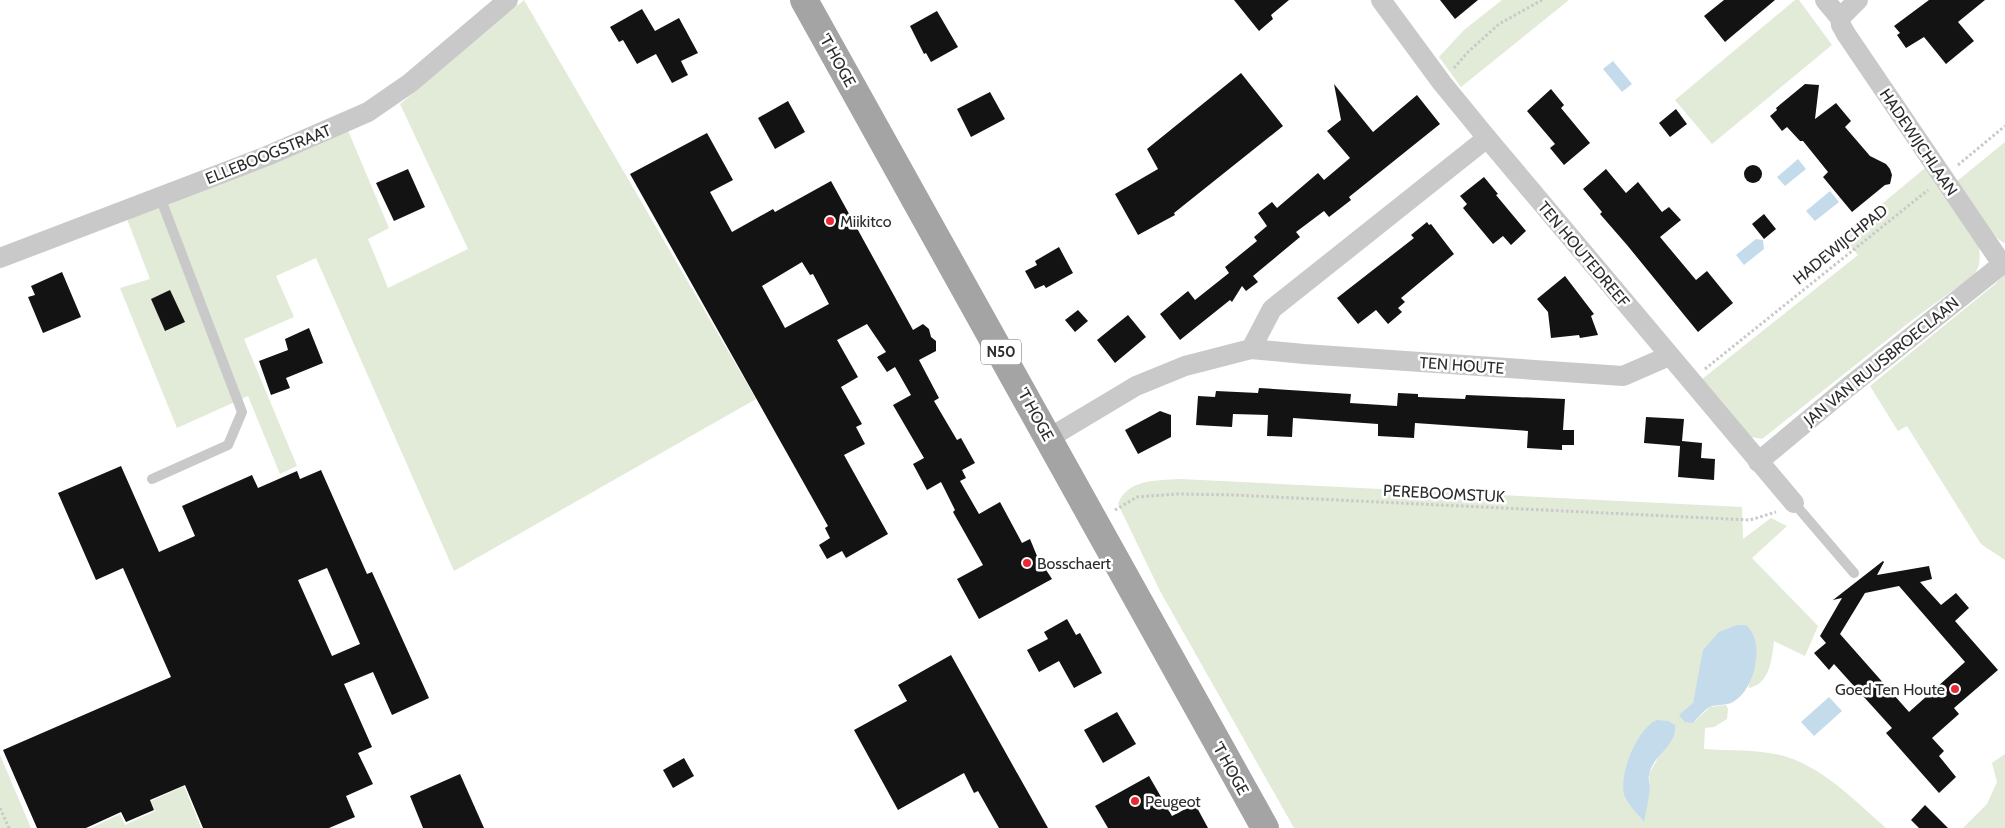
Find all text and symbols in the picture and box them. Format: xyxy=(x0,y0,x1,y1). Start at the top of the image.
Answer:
street label: 'T HOGE xyxy=(815,30,860,90)
street label: HADEWIJCHLAAN xyxy=(1876,85,1961,199)
street label: ELLEBOOGSTRAAT xyxy=(203,120,334,188)
street label: TEN HOUTEDREEF xyxy=(1534,198,1634,312)
street label: HADEWIJCHPAD xyxy=(1789,200,1891,288)
place label: Miikitco xyxy=(840,212,892,231)
marker: Miikitco xyxy=(824,215,836,227)
street label: JAN VAN RUUSBROECLAAN xyxy=(1799,293,1963,430)
road number: N50 xyxy=(981,340,1021,364)
street label: TEN HOUTE xyxy=(1419,353,1505,378)
street label: 'T HOGE xyxy=(1013,384,1058,444)
street label: PEREBOOMSTUK xyxy=(1382,481,1505,506)
place label: Bosschaert xyxy=(1037,554,1111,573)
marker: Bosschaert xyxy=(1021,557,1033,569)
place label: Goed Ten Houte xyxy=(1835,680,1945,699)
marker: Goed Ten Houte xyxy=(1949,683,1961,695)
street label: 'T HOGE xyxy=(1208,738,1253,798)
place label: Peugeot xyxy=(1145,792,1201,811)
marker: Peugeot xyxy=(1129,795,1141,807)

